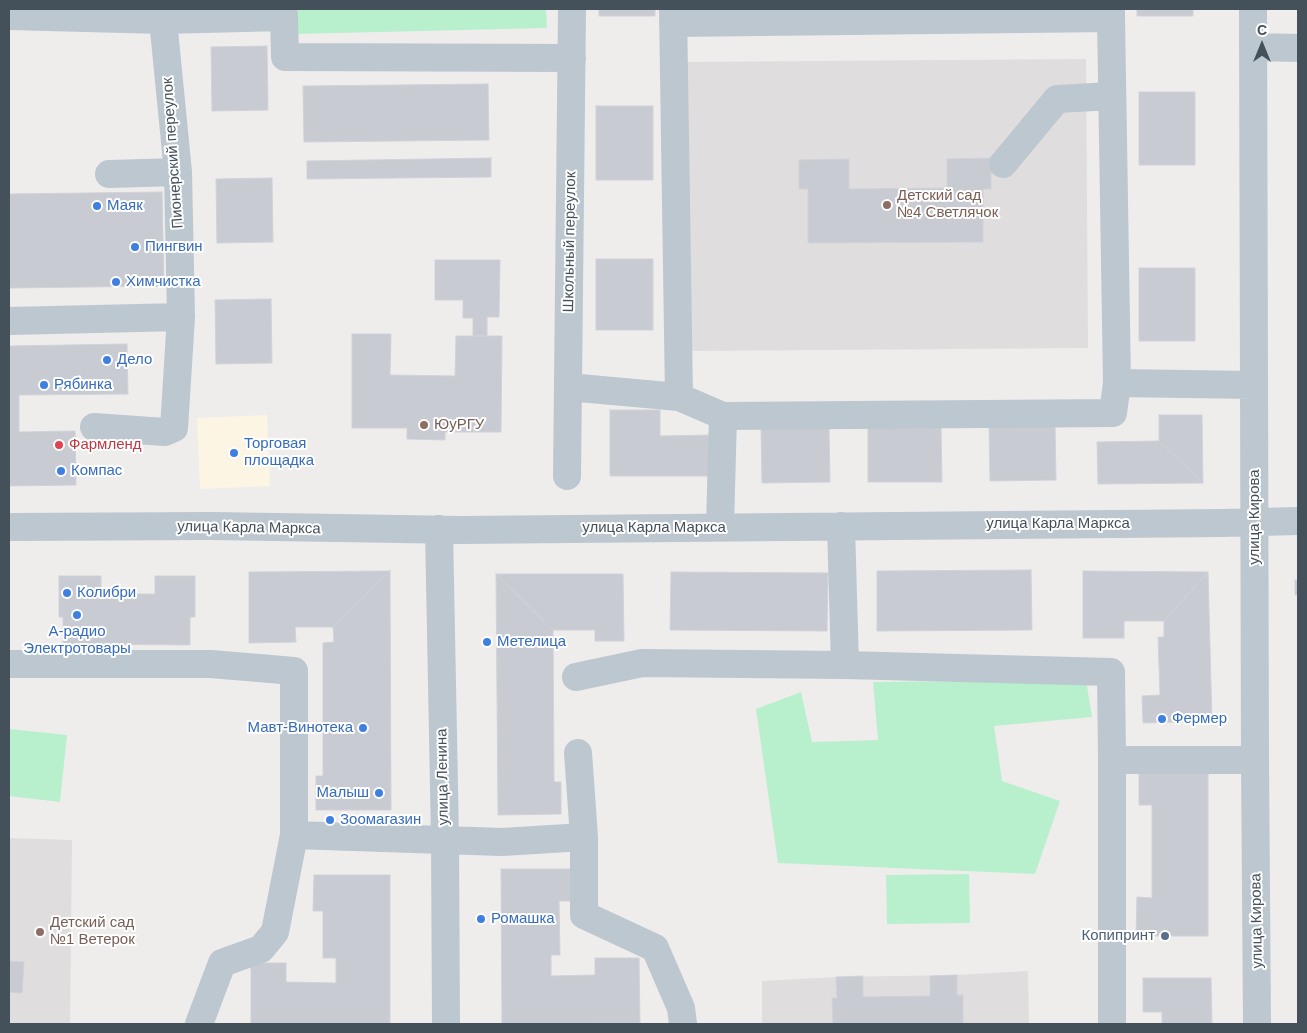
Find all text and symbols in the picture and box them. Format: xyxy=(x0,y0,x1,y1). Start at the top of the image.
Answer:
north arrow xyxy=(1237,20,1287,70)
text: С xyxy=(1257,22,1267,38)
street label: Пионерский переулок xyxy=(159,77,187,229)
street label: Школьный переулок xyxy=(560,172,580,312)
place label: Детский сад №4 Светлячок xyxy=(897,187,998,222)
place label: Маяк xyxy=(107,197,143,215)
marker: Детский сад №4 Светлячок xyxy=(881,199,893,211)
marker: Маяк xyxy=(91,200,103,212)
place label: Пингвин xyxy=(145,238,203,256)
marker: Пингвин xyxy=(129,241,141,253)
place label: Химчистка xyxy=(126,273,200,291)
marker: Химчистка xyxy=(110,276,122,288)
place label: Дело xyxy=(117,351,152,369)
marker: Дело xyxy=(101,354,113,366)
place label: Рябинка xyxy=(54,376,112,394)
marker: Рябинка xyxy=(38,379,50,391)
place label: ЮуРГУ xyxy=(434,416,484,434)
marker: ЮуРГУ xyxy=(418,419,430,431)
place label: Торговая площадка xyxy=(244,435,314,470)
place label: Фармленд xyxy=(69,436,142,454)
marker: Фармленд xyxy=(53,439,65,451)
marker: Торговая площадка xyxy=(228,447,240,459)
place label: Компас xyxy=(71,462,122,480)
marker: Компас xyxy=(55,465,67,477)
street label: улица Кирова xyxy=(1246,469,1264,565)
street label: улица Карла Маркса xyxy=(986,515,1130,533)
street label: улица Карла Маркса xyxy=(177,518,321,538)
street label: улица Карла Маркса xyxy=(582,519,726,537)
place label: Колибри xyxy=(77,584,136,602)
marker: Колибри xyxy=(61,587,73,599)
marker: А-радио Электротовары xyxy=(71,609,83,621)
place label: А-радио Электротовары xyxy=(23,623,131,658)
place label: Метелица xyxy=(497,633,566,651)
marker: Метелица xyxy=(481,636,493,648)
place label: Фермер xyxy=(1172,710,1227,728)
marker: Фермер xyxy=(1156,713,1168,725)
place label: Мавт-Винотека xyxy=(248,719,353,737)
marker: Мавт-Винотека xyxy=(357,722,369,734)
street label: улица Ленина xyxy=(433,728,453,826)
place label: Малыш xyxy=(316,784,369,802)
marker: Малыш xyxy=(373,787,385,799)
place label: Зоомагазин xyxy=(340,811,421,829)
marker: Зоомагазин xyxy=(324,814,336,826)
street label: улица Кирова xyxy=(1247,873,1267,969)
place label: Ромашка xyxy=(491,910,555,928)
marker: Ромашка xyxy=(475,913,487,925)
place label: Детский сад №1 Ветерок xyxy=(50,914,135,949)
marker: Детский сад №1 Ветерок xyxy=(34,926,46,938)
place label: Копипринт xyxy=(1081,927,1155,945)
marker: Копипринт xyxy=(1159,930,1171,942)

